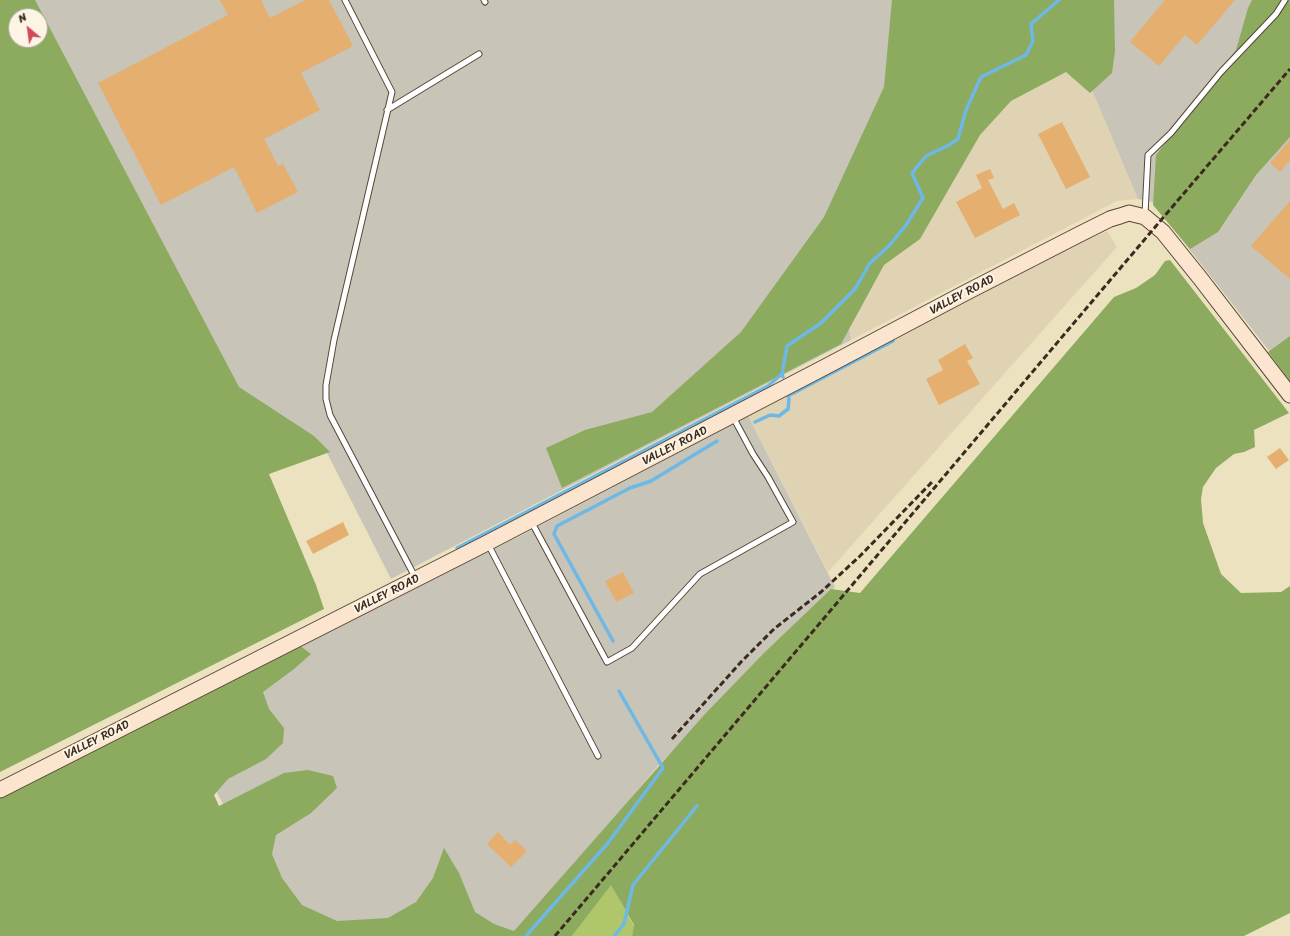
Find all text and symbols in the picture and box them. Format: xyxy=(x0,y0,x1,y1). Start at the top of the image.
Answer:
north arrow xyxy=(8,8,48,48)
text: N xyxy=(14,8,30,28)
street label: VALLEY ROAD xyxy=(927,272,997,318)
street label: VALLEY ROAD xyxy=(640,424,710,468)
street label: VALLEY ROAD xyxy=(352,572,422,616)
street label: VALLEY ROAD xyxy=(62,718,132,762)

